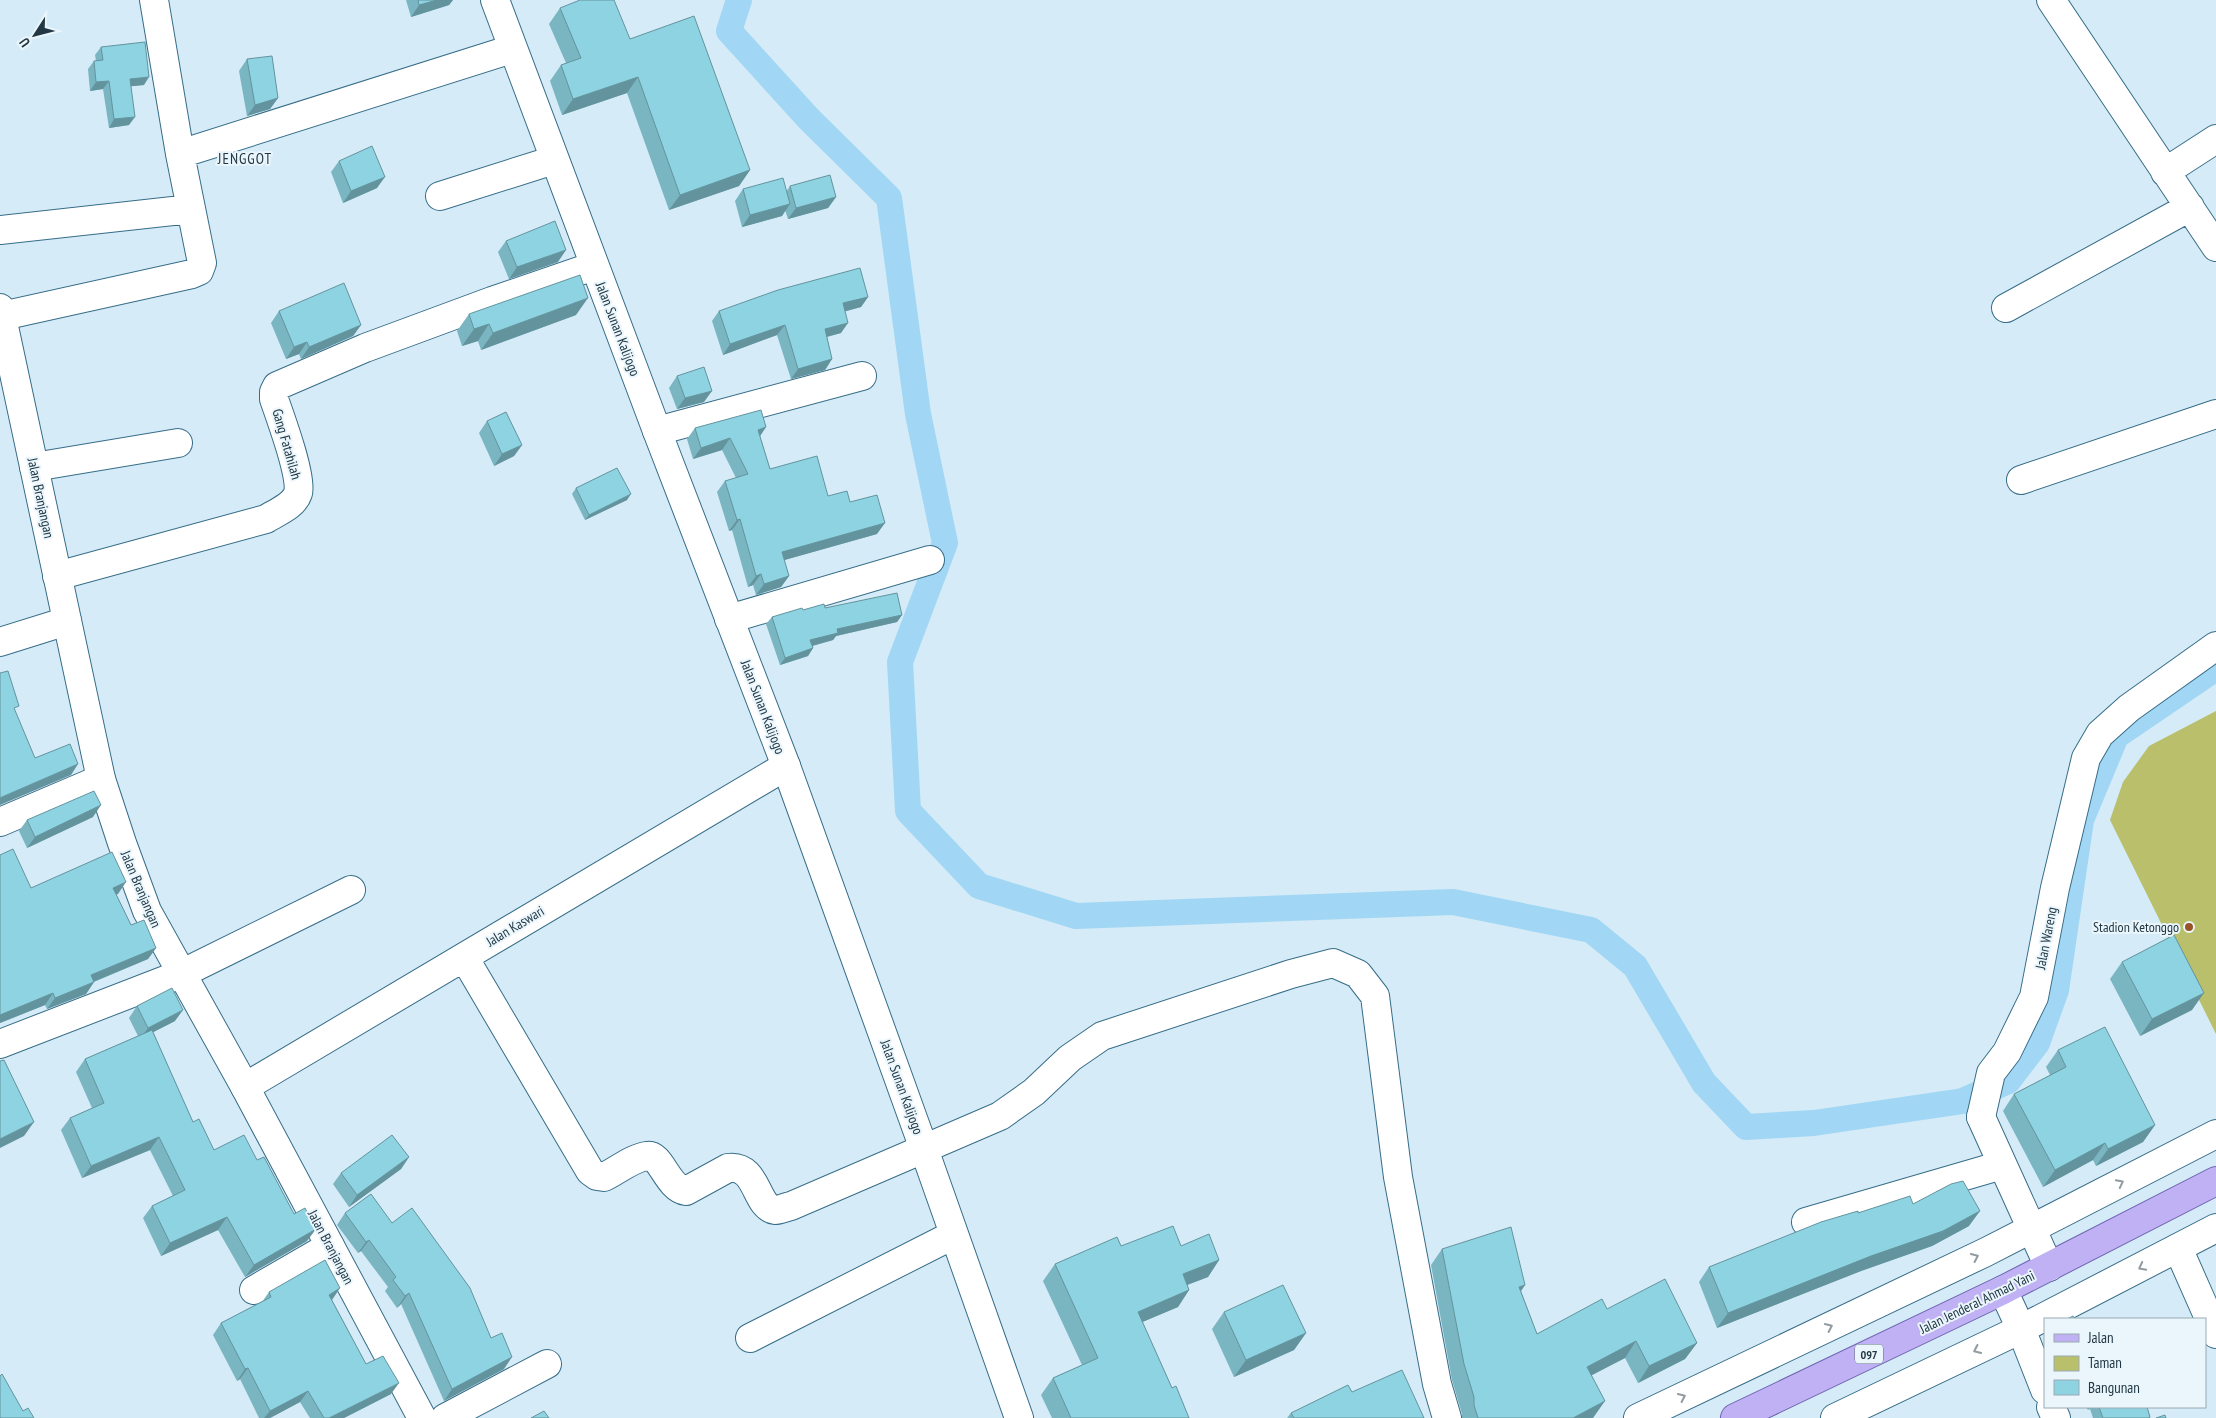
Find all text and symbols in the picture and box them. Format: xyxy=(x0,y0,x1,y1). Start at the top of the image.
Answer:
north arrow xyxy=(10,10,60,60)
text: U xyxy=(15,34,34,51)
district label: JENGGOT xyxy=(217,149,272,168)
street label: Jalan Sunan Kalijogo xyxy=(591,278,644,379)
street label: Gang Fatahilah xyxy=(268,407,306,481)
street label: Jalan Branjangan xyxy=(23,455,58,540)
street label: Jalan Sunan Kalijogo xyxy=(736,656,789,757)
street label: Jalan Branjangan xyxy=(116,847,165,930)
street label: Jalan Kaswari xyxy=(482,902,547,951)
street label: Jalan Wareng xyxy=(2031,905,2061,972)
place label: Stadion Ketonggo xyxy=(2093,918,2179,936)
marker: Stadion Ketonggo xyxy=(2183,921,2195,933)
street label: Jalan Sunan Kalijogo xyxy=(876,1036,927,1137)
one-way arrow xyxy=(2115,1179,2124,1189)
street label: Jalan Branjangan xyxy=(303,1206,358,1287)
one-way arrow xyxy=(1970,1253,1979,1263)
one-way arrow xyxy=(2138,1261,2147,1271)
street label: Jalan Jenderal Ahmad Yani xyxy=(1916,1266,2038,1338)
legend xyxy=(2044,1318,2206,1408)
one-way arrow xyxy=(1823,1323,1832,1333)
text: Jalan xyxy=(2087,1328,2114,1347)
one-way arrow xyxy=(1974,1344,1983,1354)
road number: 097 xyxy=(1855,1345,1883,1364)
text: Taman xyxy=(2088,1353,2122,1372)
text: Bangunan xyxy=(2088,1378,2140,1397)
one-way arrow xyxy=(1677,1393,1686,1403)

